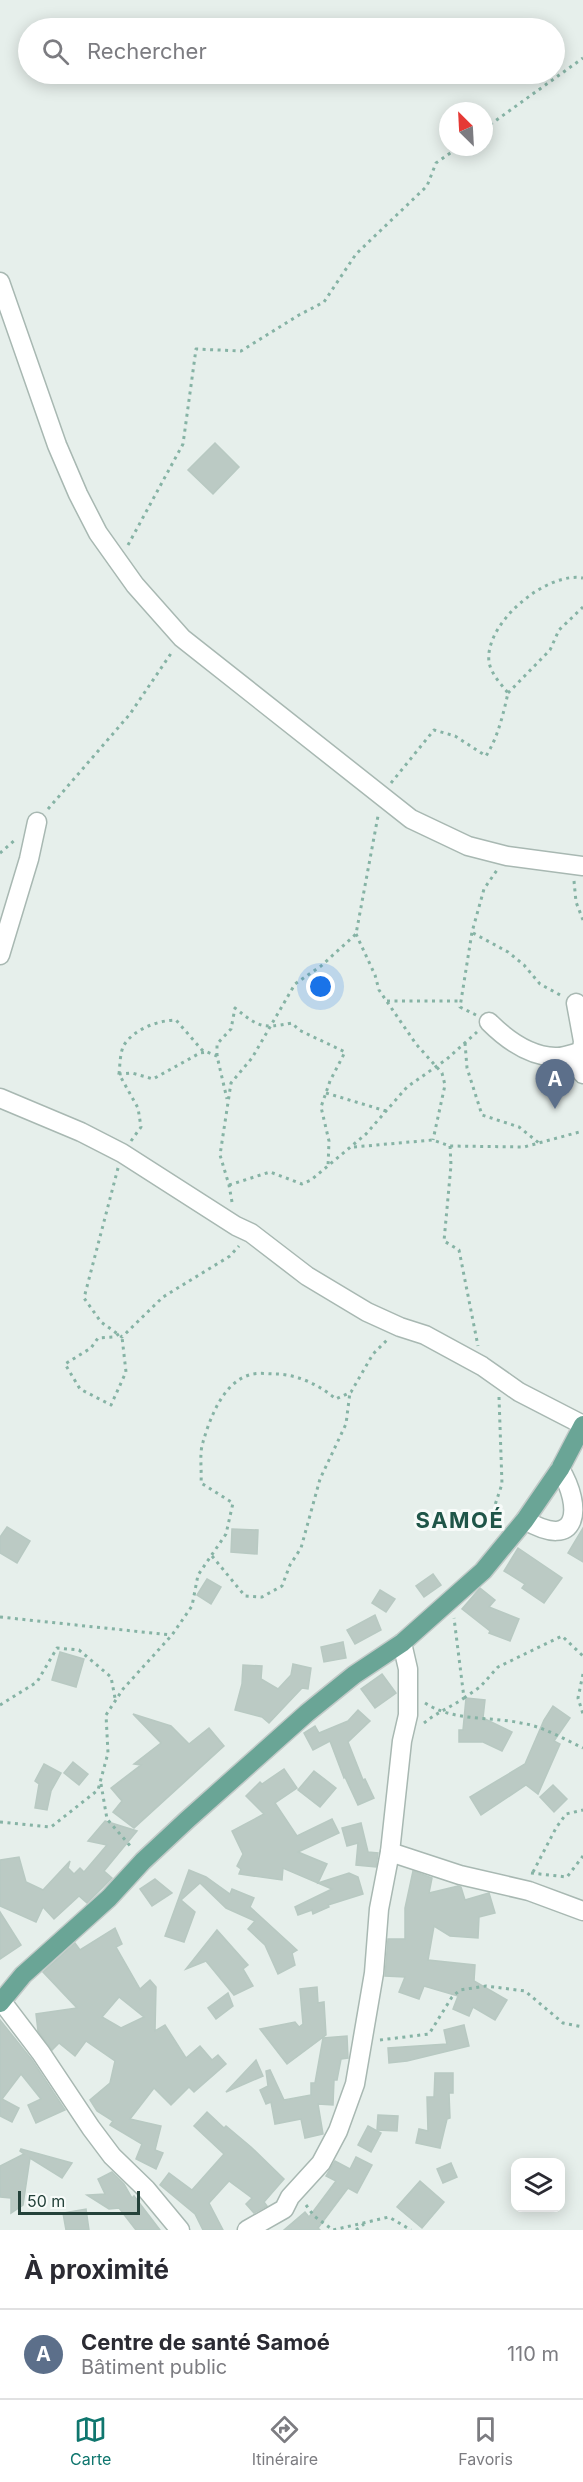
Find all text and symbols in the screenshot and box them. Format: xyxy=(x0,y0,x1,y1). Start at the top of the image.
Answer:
search box xyxy=(18,18,565,84)
icon: search xyxy=(39,35,72,68)
text: Rechercher xyxy=(87,38,207,64)
north arrow xyxy=(439,102,493,156)
your location xyxy=(306,972,335,1001)
pin: A xyxy=(536,1060,574,1109)
district label: SAMOÉ xyxy=(416,1507,504,1533)
map controls xyxy=(511,2158,565,2212)
button: layers xyxy=(511,2158,565,2212)
scale bar xyxy=(18,2188,140,2216)
text: 50 m xyxy=(27,2191,65,2211)
text: À proximité xyxy=(24,2254,169,2285)
text: Centre de santé Samoé xyxy=(81,2329,330,2355)
text: A xyxy=(36,2342,51,2366)
text: 110 m xyxy=(507,2342,559,2366)
text: Bâtiment public xyxy=(81,2355,227,2379)
tab: Carte xyxy=(70,2413,111,2469)
tab: Itinéraire xyxy=(252,2413,318,2469)
tab: Favoris xyxy=(458,2413,513,2469)

